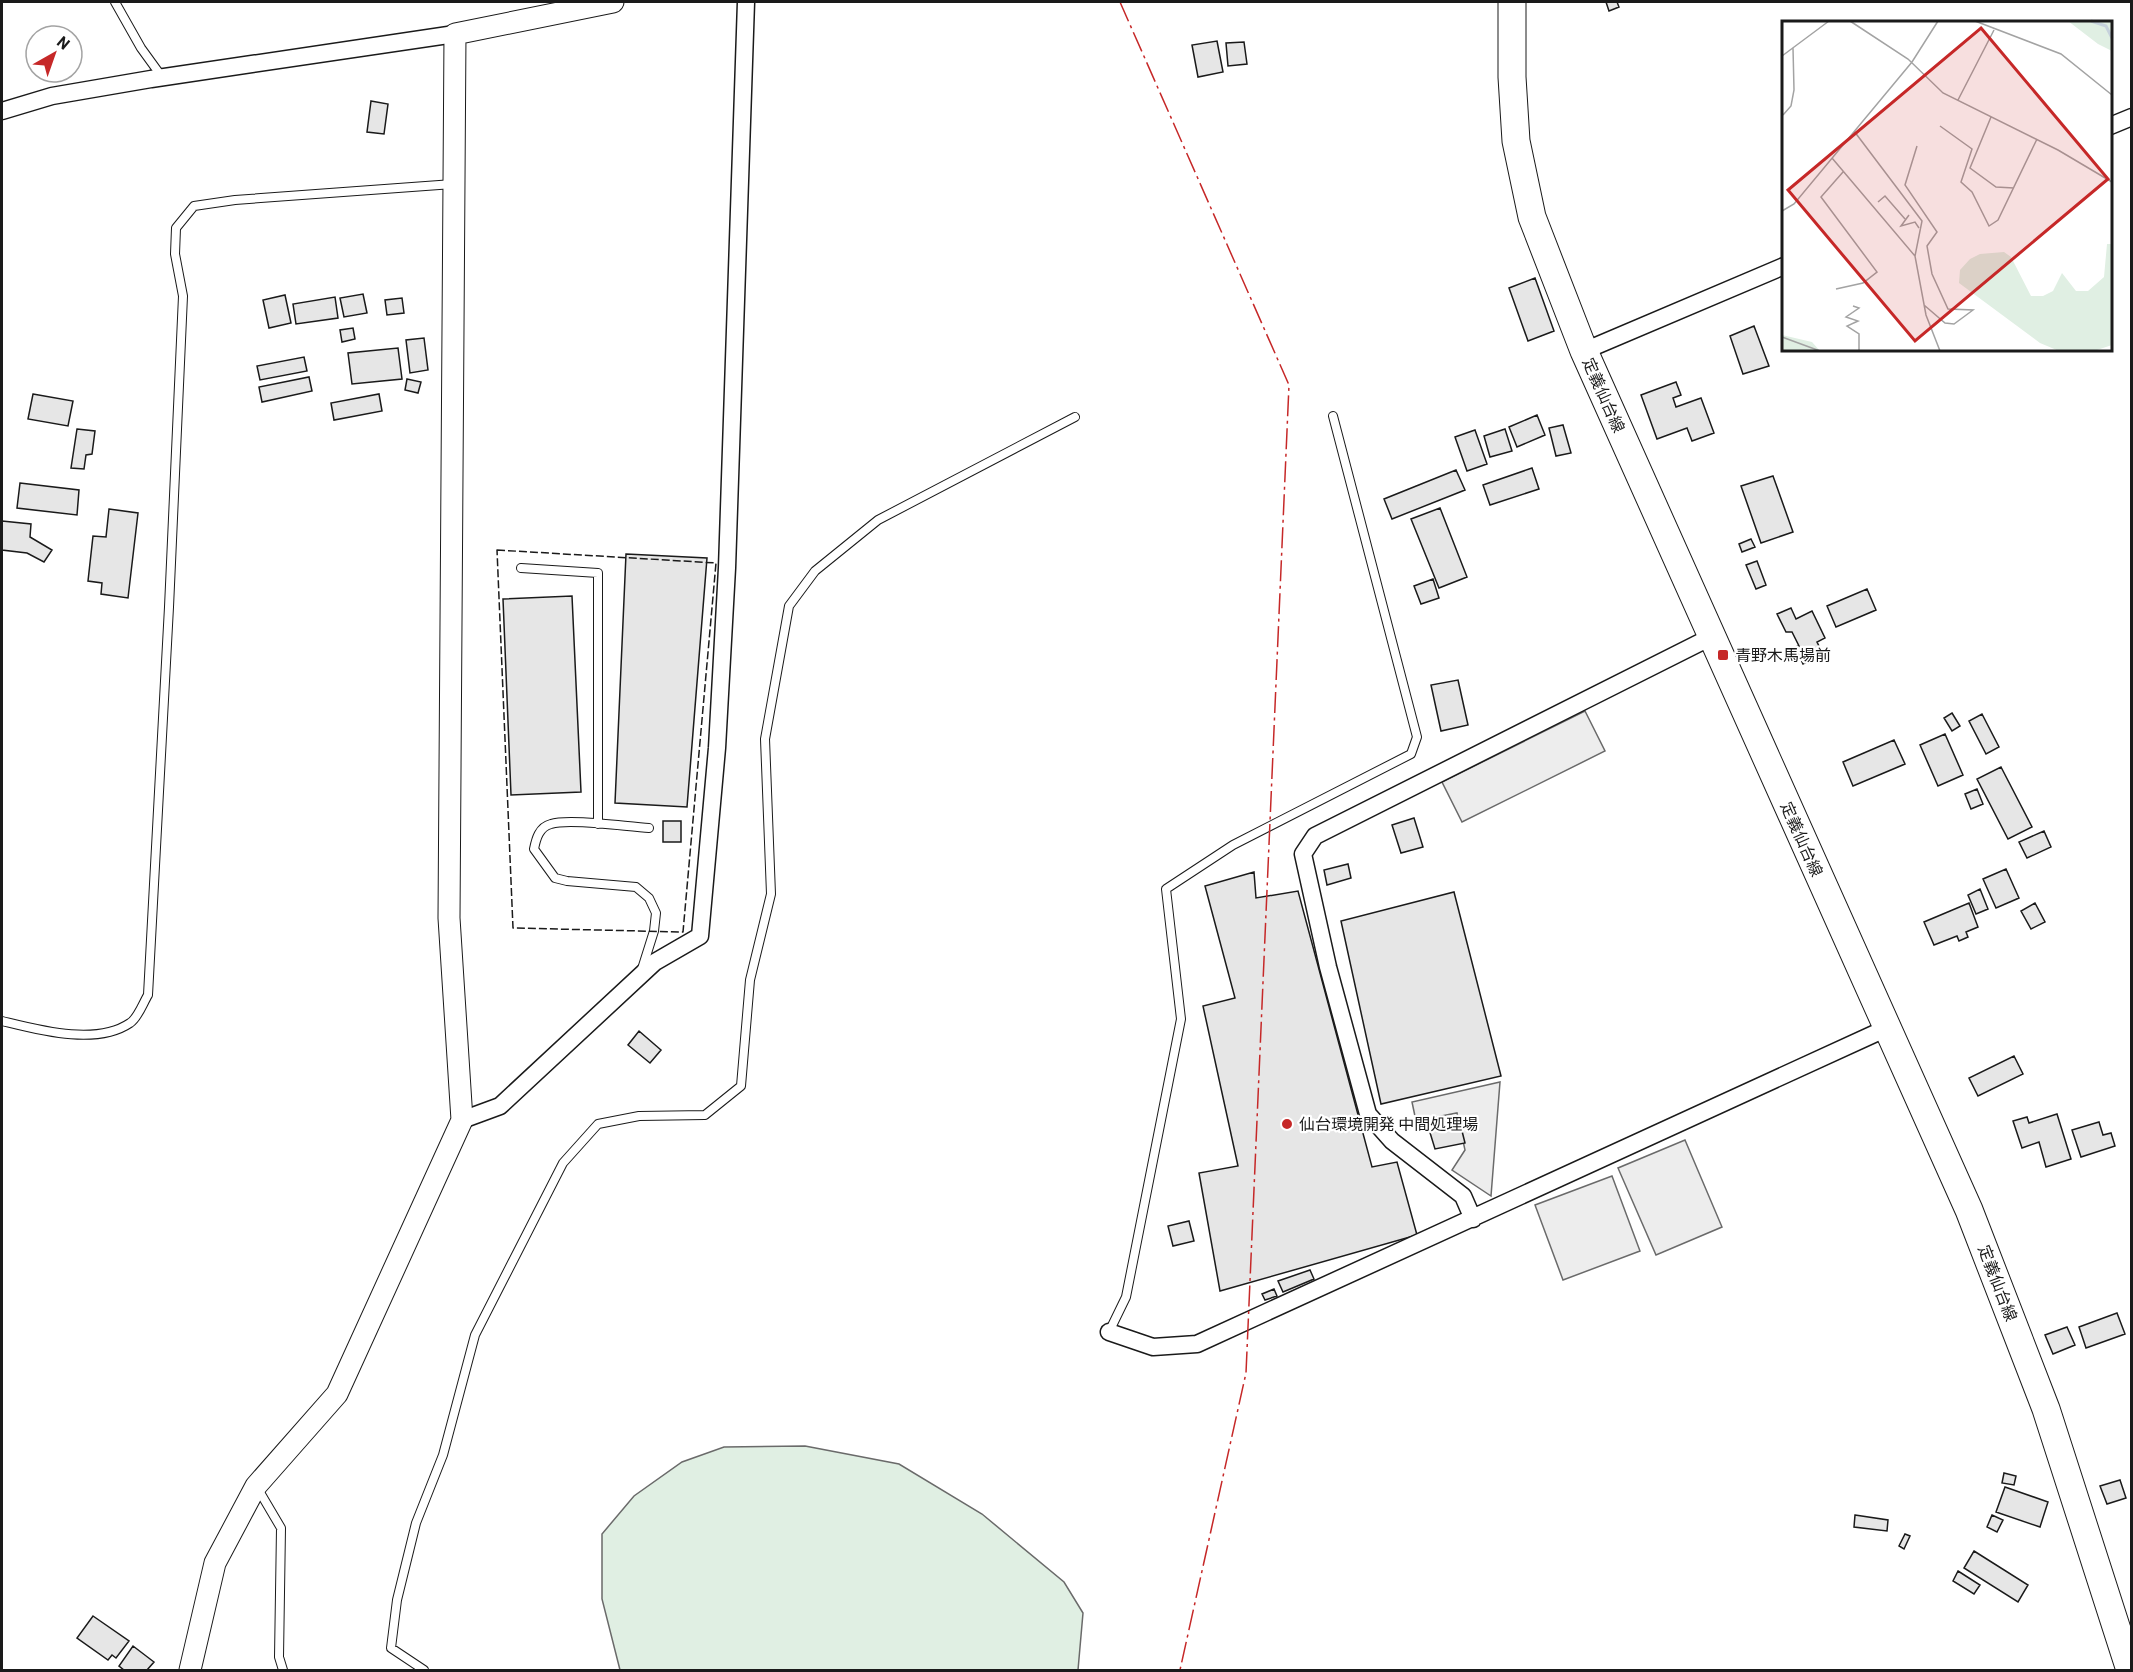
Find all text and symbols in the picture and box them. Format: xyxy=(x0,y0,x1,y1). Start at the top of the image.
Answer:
inset map xyxy=(1782,21,2112,351)
north arrow xyxy=(24,24,84,84)
text: N xyxy=(54,31,74,53)
street label: 定義仙台線 xyxy=(1580,354,1629,435)
place label: 青野木馬場前 xyxy=(1735,645,1831,664)
marker: 青野木馬場前 xyxy=(1716,648,1730,662)
street label: 定義仙台線 xyxy=(1778,798,1827,879)
place label: 仙台環境開発 中間処理場 xyxy=(1299,1114,1478,1133)
marker: 仙台環境開発 中間処理場 xyxy=(1280,1117,1294,1131)
street label: 定義仙台線 xyxy=(1975,1242,2022,1324)

